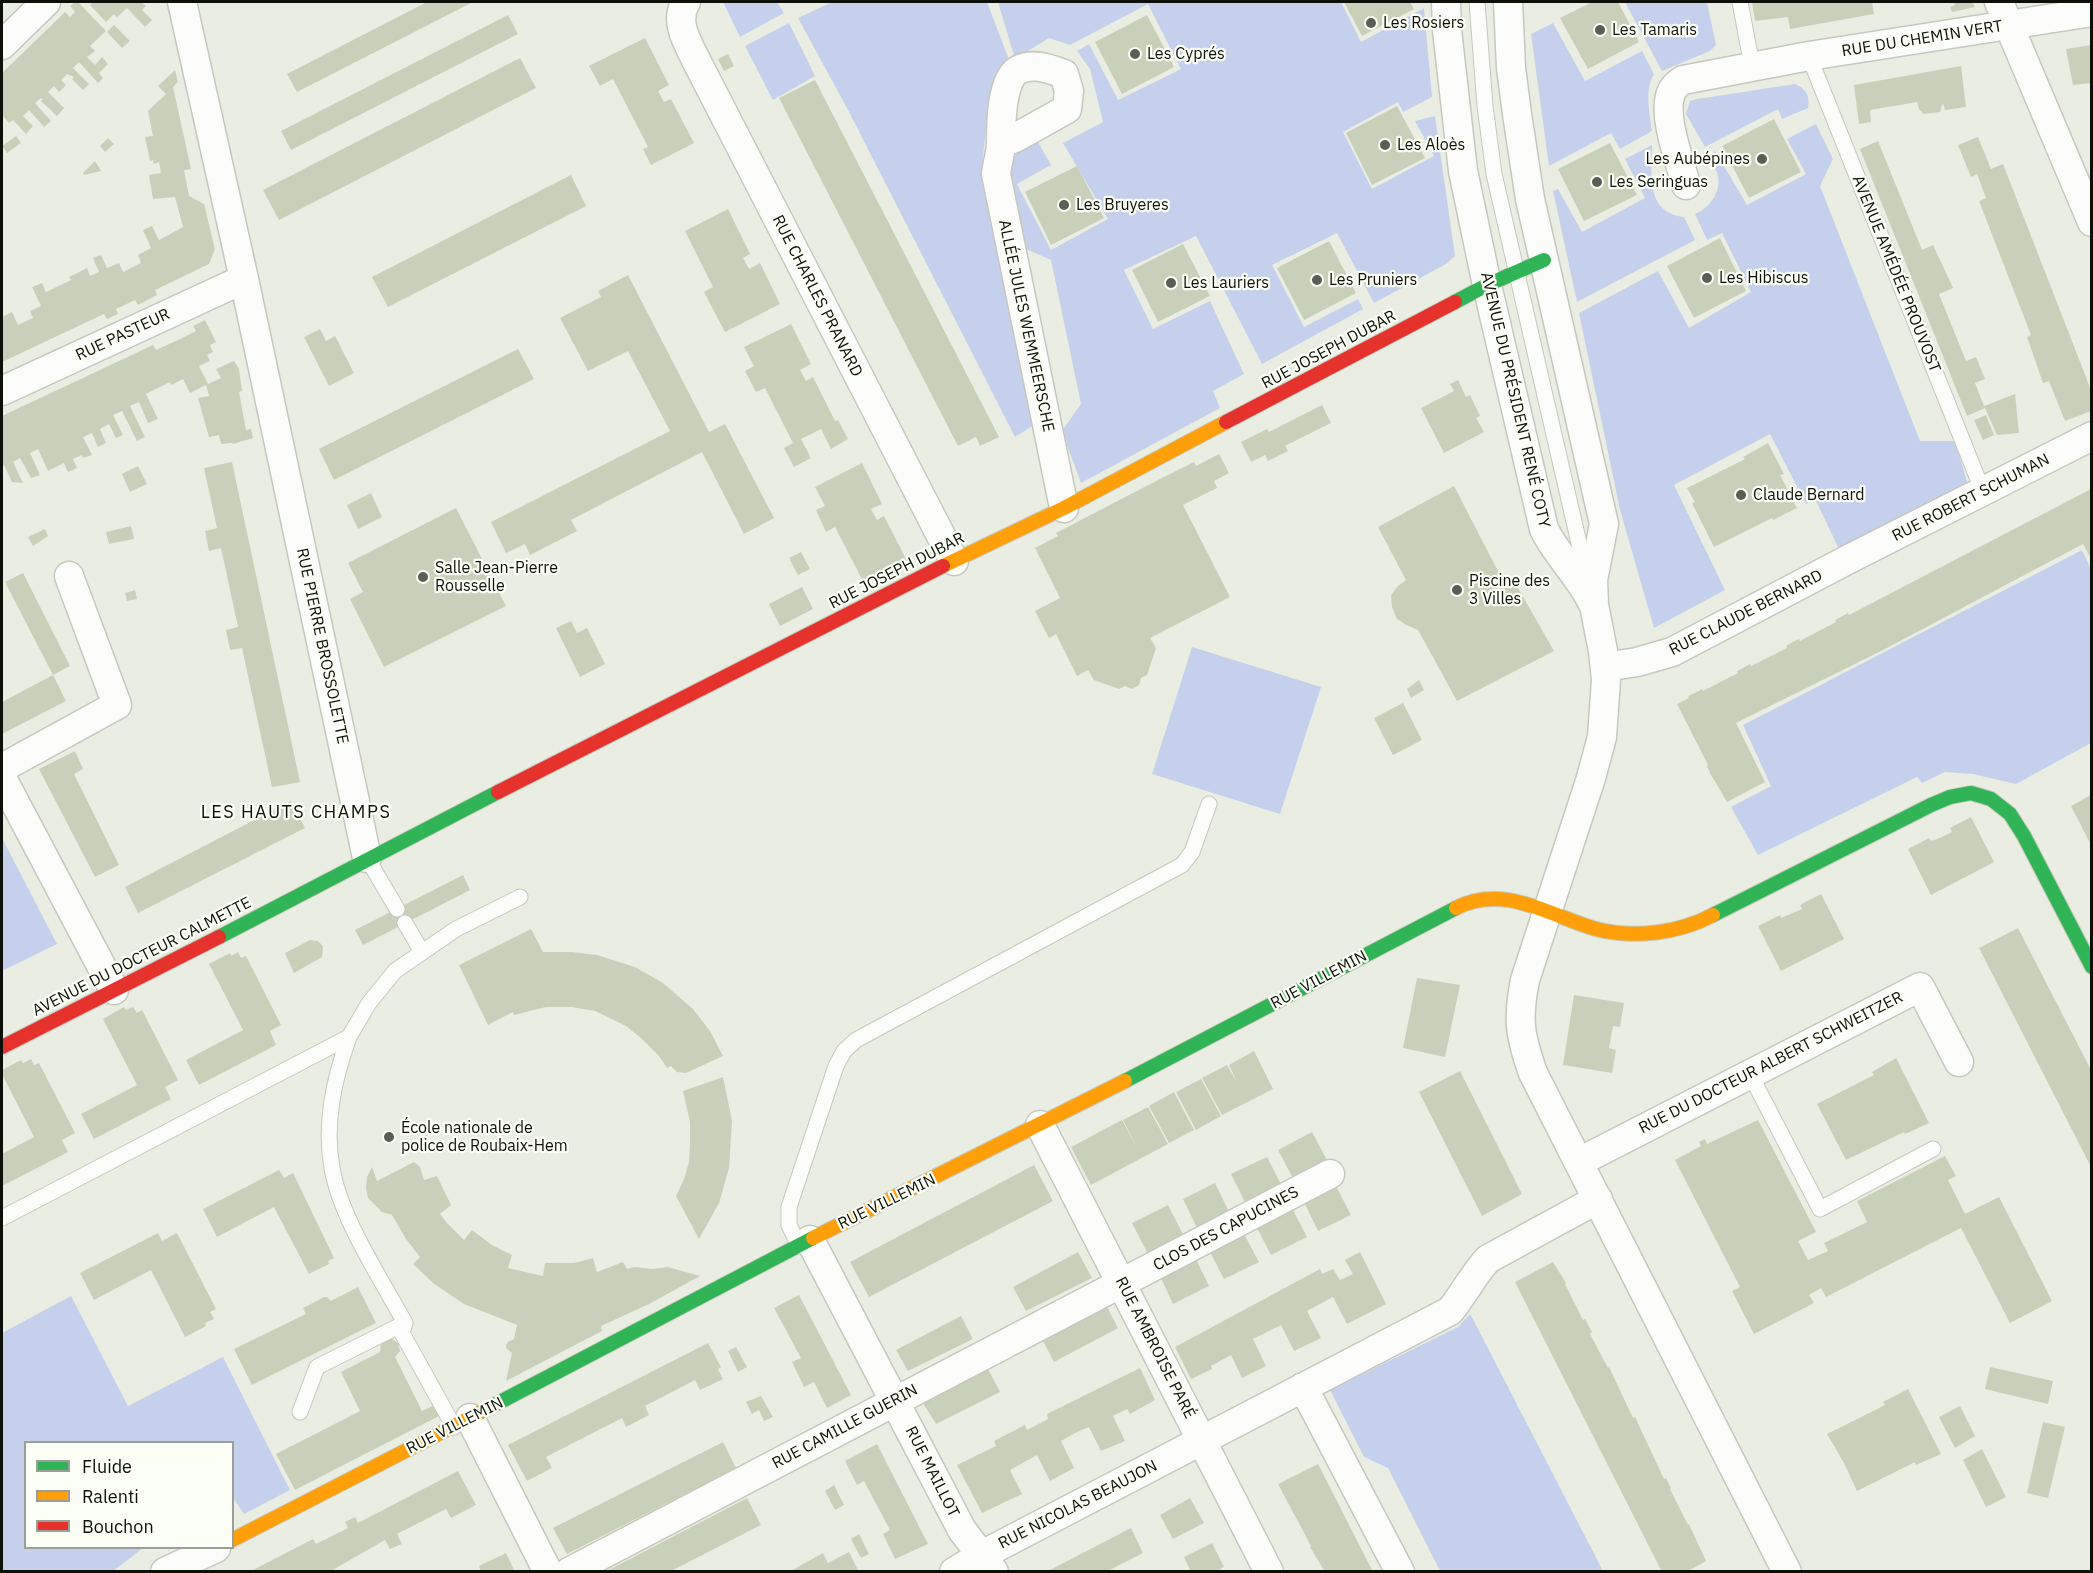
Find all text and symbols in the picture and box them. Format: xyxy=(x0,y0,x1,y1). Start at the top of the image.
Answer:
place label: Les Rosiers xyxy=(1383,13,1464,33)
marker: Les Rosiers xyxy=(1364,16,1378,30)
street label: RUE DU CHEMIN VERT xyxy=(1840,17,2004,61)
place label: Les Tamaris xyxy=(1612,20,1697,40)
marker: Les Tamaris xyxy=(1593,23,1607,37)
place label: Les Cyprés xyxy=(1147,44,1225,64)
marker: Les Cyprés xyxy=(1128,47,1142,61)
place label: Les Aloès xyxy=(1397,135,1465,155)
marker: Les Aloès xyxy=(1378,138,1392,152)
place label: Les Aubépines xyxy=(1645,149,1750,169)
marker: Les Aubépines xyxy=(1755,152,1769,166)
place label: Les Seringuas xyxy=(1609,172,1708,192)
street label: AVENUE AMÉDÉE PROUVOST xyxy=(1848,173,1944,375)
marker: Les Seringuas xyxy=(1590,175,1604,189)
place label: Les Bruyeres xyxy=(1076,195,1169,215)
marker: Les Bruyeres xyxy=(1057,198,1071,212)
street label: RUE CHARLES PRANARD xyxy=(768,212,866,380)
street label: ALLÉE JULES WEMMEERSCHE xyxy=(994,218,1058,434)
place label: Les Hibiscus xyxy=(1719,268,1809,288)
place label: Les Pruniers xyxy=(1329,270,1417,290)
street label: AVENUE DU PRÉSIDENT RENÉ COTY xyxy=(1476,270,1554,530)
marker: Les Hibiscus xyxy=(1700,271,1714,285)
place label: Les Lauriers xyxy=(1183,273,1269,293)
marker: Les Pruniers xyxy=(1310,273,1324,287)
marker: Les Lauriers xyxy=(1164,276,1178,290)
street label: RUE PASTEUR xyxy=(73,305,173,365)
street label: RUE JOSEPH DUBAR xyxy=(1259,306,1399,394)
street label: RUE ROBERT SCHUMAN xyxy=(1889,450,2053,546)
place label: Claude Bernard xyxy=(1753,485,1865,505)
marker: Claude Bernard xyxy=(1734,488,1748,502)
street label: RUE JOSEPH DUBAR xyxy=(826,529,968,613)
street label: RUE PIERRE BROSSOLETTE xyxy=(292,546,352,746)
place label: Salle Jean-Pierre Rousselle xyxy=(435,558,558,596)
street label: RUE CLAUDE BERNARD xyxy=(1666,566,1826,660)
marker: Salle Jean-Pierre Rousselle xyxy=(416,570,430,584)
place label: Piscine des 3 Villes xyxy=(1469,571,1550,609)
marker: Piscine des 3 Villes xyxy=(1450,583,1464,597)
district label: LES HAUTS CHAMPS xyxy=(201,802,391,824)
street label: AVENUE DU DOCTEUR CALMETTE xyxy=(29,893,255,1021)
street label: RUE VILLEMIN xyxy=(1268,947,1370,1013)
street label: RUE DU DOCTEUR ALBERT SCHWEITZER xyxy=(1636,988,1906,1138)
place label: École nationale de police de Roubaix-Hem xyxy=(401,1118,568,1156)
marker: École nationale de police de Roubaix-Hem xyxy=(382,1130,396,1144)
street label: RUE VILLEMIN xyxy=(835,1170,939,1234)
street label: CLOS DES CAPUCINES xyxy=(1150,1182,1302,1276)
street label: RUE AMBROISE PARÉ xyxy=(1111,1274,1199,1422)
street label: RUE CAMILLE GUERIN xyxy=(769,1381,921,1473)
street label: RUE VILLEMIN xyxy=(403,1393,507,1459)
street label: RUE MAILLOT xyxy=(901,1423,963,1521)
legend xyxy=(24,1441,234,1549)
text: Fluide xyxy=(82,1455,132,1478)
street label: RUE NICOLAS BEAUJON xyxy=(995,1457,1161,1553)
text: Ralenti xyxy=(82,1485,139,1508)
text: Bouchon xyxy=(82,1515,154,1538)

